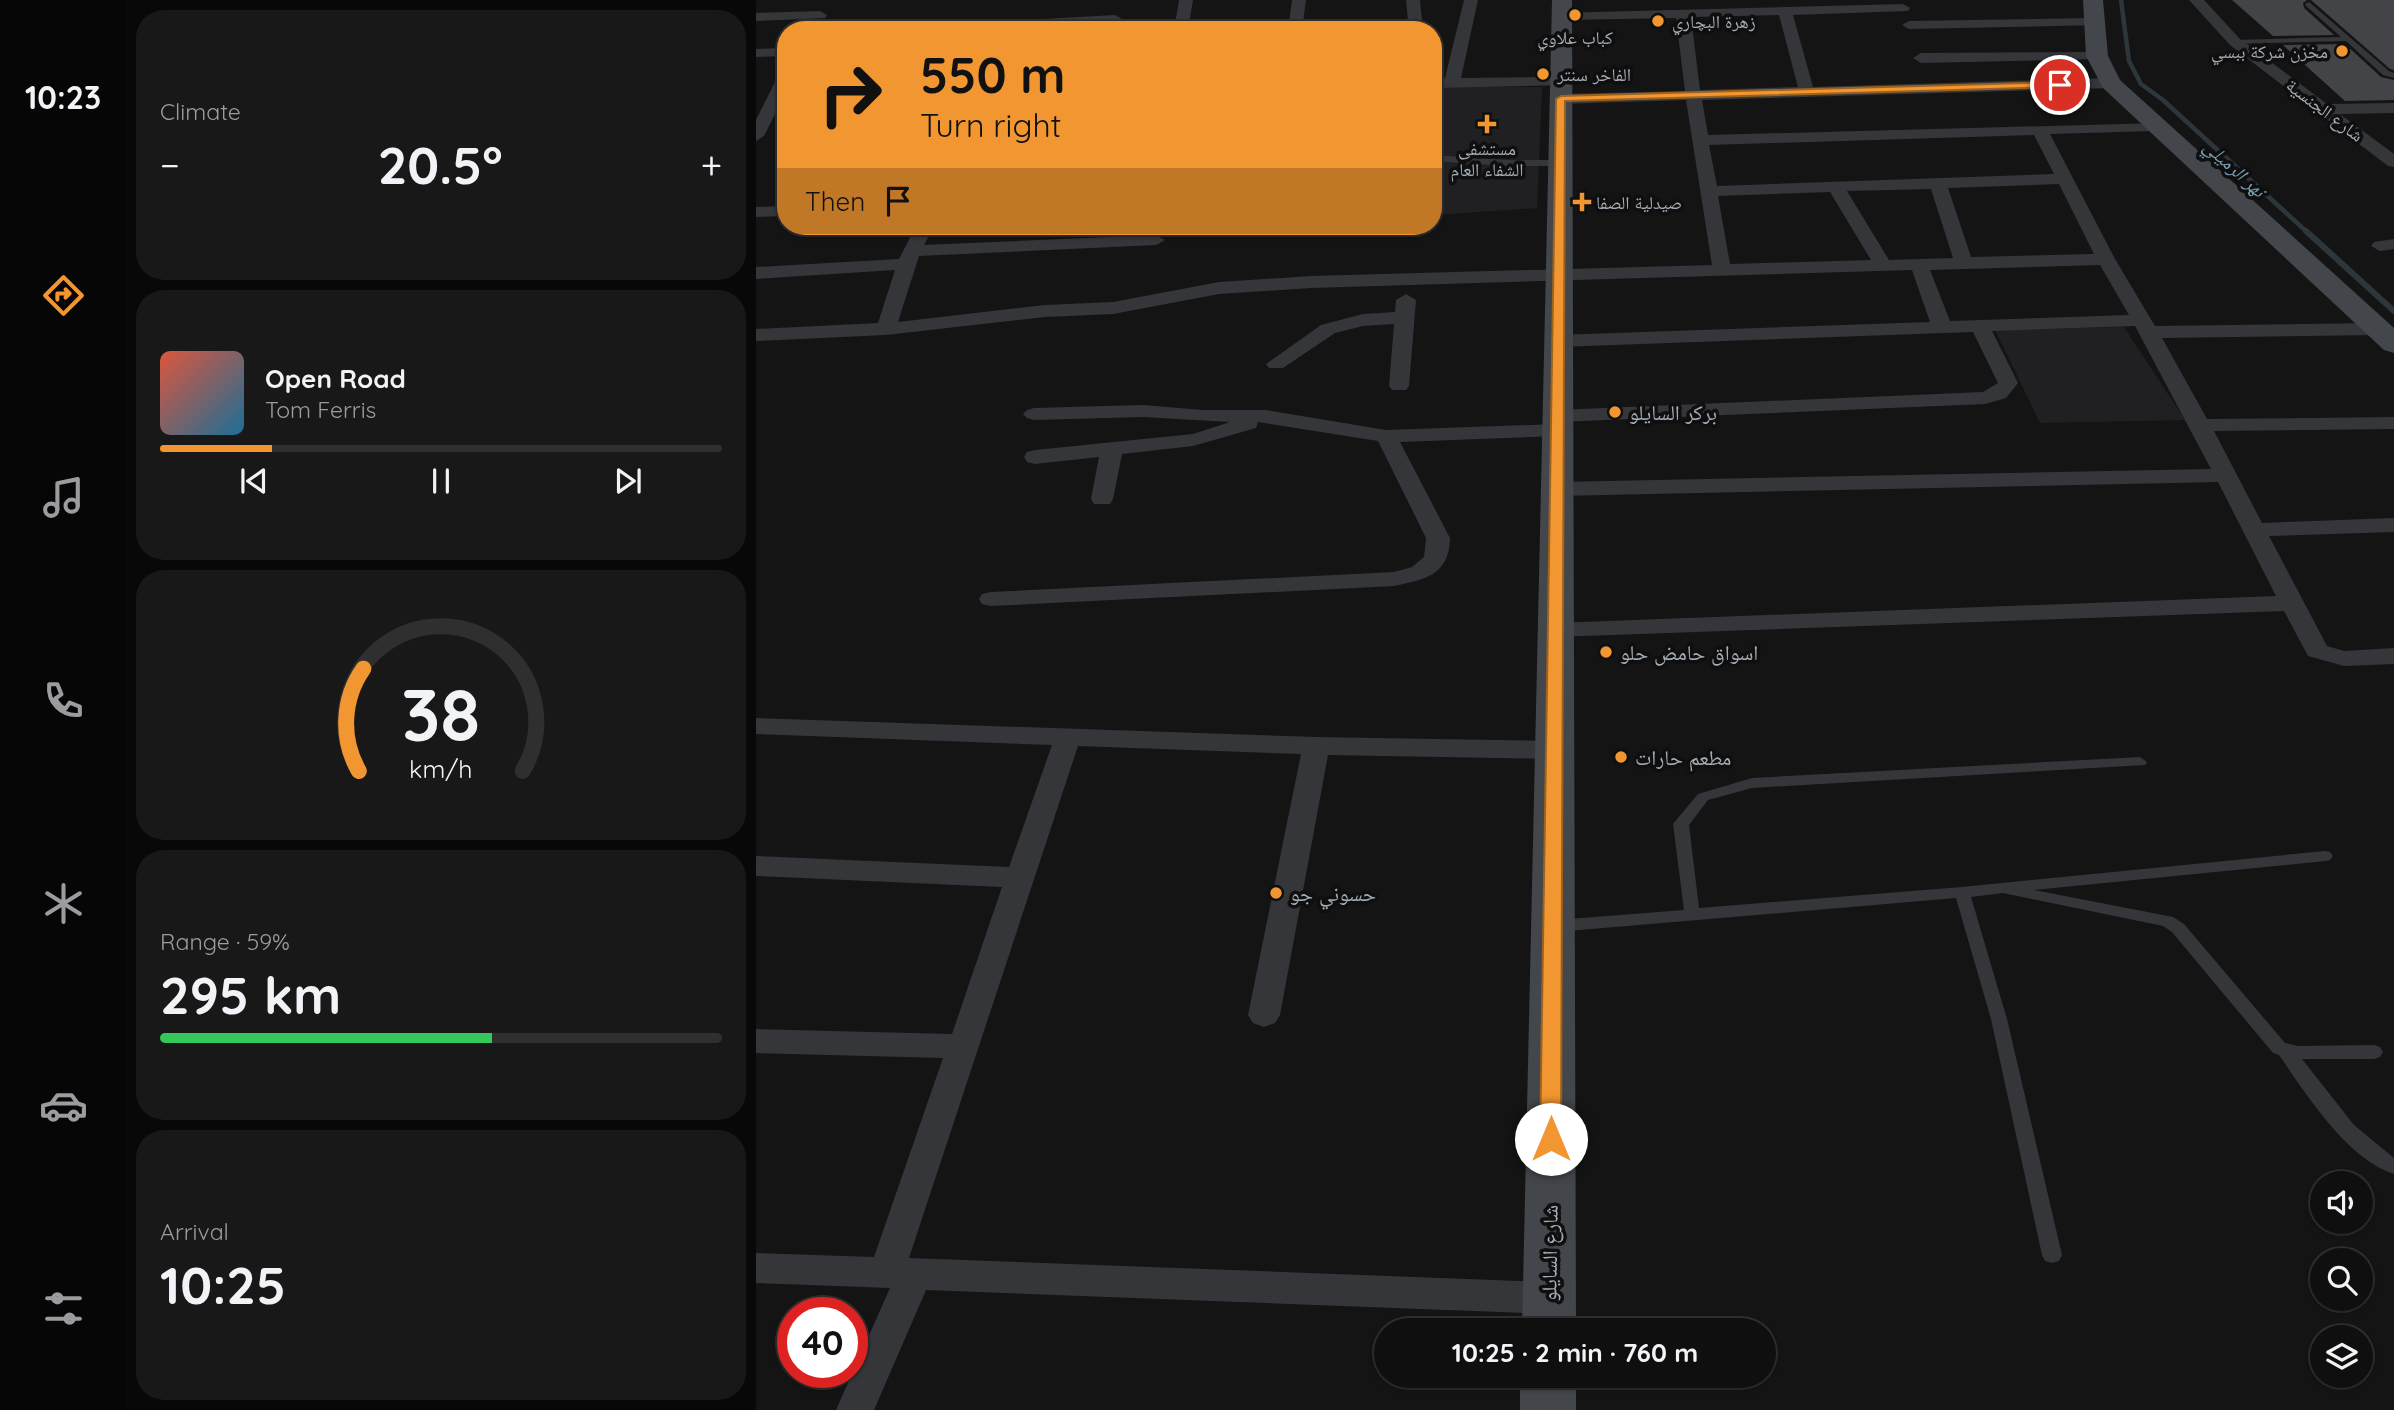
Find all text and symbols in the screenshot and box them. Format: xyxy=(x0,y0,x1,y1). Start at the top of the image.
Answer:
marker: كباب علاوي xyxy=(1567,7,1583,23)
place label: زهرة البچاري xyxy=(1672,10,1756,36)
marker: زهرة البچاري xyxy=(1650,13,1666,29)
place label: كباب علاوي xyxy=(1537,26,1613,52)
place label: مخزن شركة ببسي xyxy=(2211,40,2328,66)
marker: مخزن شركة ببسي xyxy=(2334,43,2350,59)
text: 550 m xyxy=(920,44,1065,105)
icon: right xyxy=(805,49,896,140)
pin xyxy=(2030,55,2090,115)
place label: الفاخر سنتر xyxy=(1556,63,1631,86)
marker: الفاخر سنتر xyxy=(1535,66,1551,82)
icon: arrive xyxy=(2041,66,2079,104)
street label: شارع الجنسية xyxy=(2282,73,2368,147)
text: 10:23 xyxy=(25,77,101,117)
text: Climate xyxy=(160,97,241,126)
text: Turn right xyxy=(920,105,1061,145)
marker: مستشفى الشفاء العام xyxy=(1477,114,1497,134)
text: 20.5° xyxy=(378,132,503,197)
water label: نهر الرميلي xyxy=(2197,134,2273,207)
place label: مستشفى الشفاء العام xyxy=(1450,137,1524,182)
text: − xyxy=(160,141,180,189)
text: + xyxy=(701,141,722,189)
icon: arrive xyxy=(879,182,917,220)
text: Then xyxy=(805,185,865,218)
place label: صيدلية الصفا xyxy=(1596,191,1682,214)
marker: صيدلية الصفا xyxy=(1574,194,1590,210)
icon: directions xyxy=(39,271,88,320)
text: Open Road xyxy=(265,362,406,395)
text: Tom Ferris xyxy=(265,395,376,424)
place label: بركر السايلو xyxy=(1629,399,1717,425)
marker: بركر السايلو xyxy=(1607,404,1623,420)
icon: previous xyxy=(235,462,273,500)
icon: pause xyxy=(422,462,460,500)
icon: next xyxy=(609,462,647,500)
icon: music xyxy=(39,473,88,522)
place label: اسواق حامض حلو xyxy=(1620,639,1758,666)
marker: اسواق حامض حلو xyxy=(1598,644,1614,660)
text: 38 xyxy=(402,668,481,759)
icon: phone xyxy=(39,676,88,725)
place label: مطعم حارات xyxy=(1635,744,1731,772)
marker: مطعم حارات xyxy=(1613,749,1629,765)
text: km/h xyxy=(409,753,473,784)
icon: climate xyxy=(39,879,88,928)
place label: حسوني جو xyxy=(1290,880,1376,910)
marker: حسوني جو xyxy=(1268,885,1284,901)
text: Range · 59% xyxy=(160,927,290,956)
text: 295 km xyxy=(160,962,341,1027)
icon: car xyxy=(39,1081,88,1130)
position arrow xyxy=(1514,1102,1588,1176)
map controls xyxy=(2310,1171,2373,1388)
button: sound xyxy=(2310,1171,2373,1234)
street label: شارع السايلو xyxy=(1535,1205,1564,1301)
text: Arrival xyxy=(160,1217,229,1246)
button: search xyxy=(2310,1248,2373,1311)
text: 10:25 xyxy=(160,1252,286,1317)
icon: filters xyxy=(39,1284,88,1333)
speed limit sign: 40 xyxy=(777,1297,868,1388)
button: layers xyxy=(2310,1325,2373,1388)
text: 10:25 · 2 min · 760 m xyxy=(1452,1336,1698,1369)

